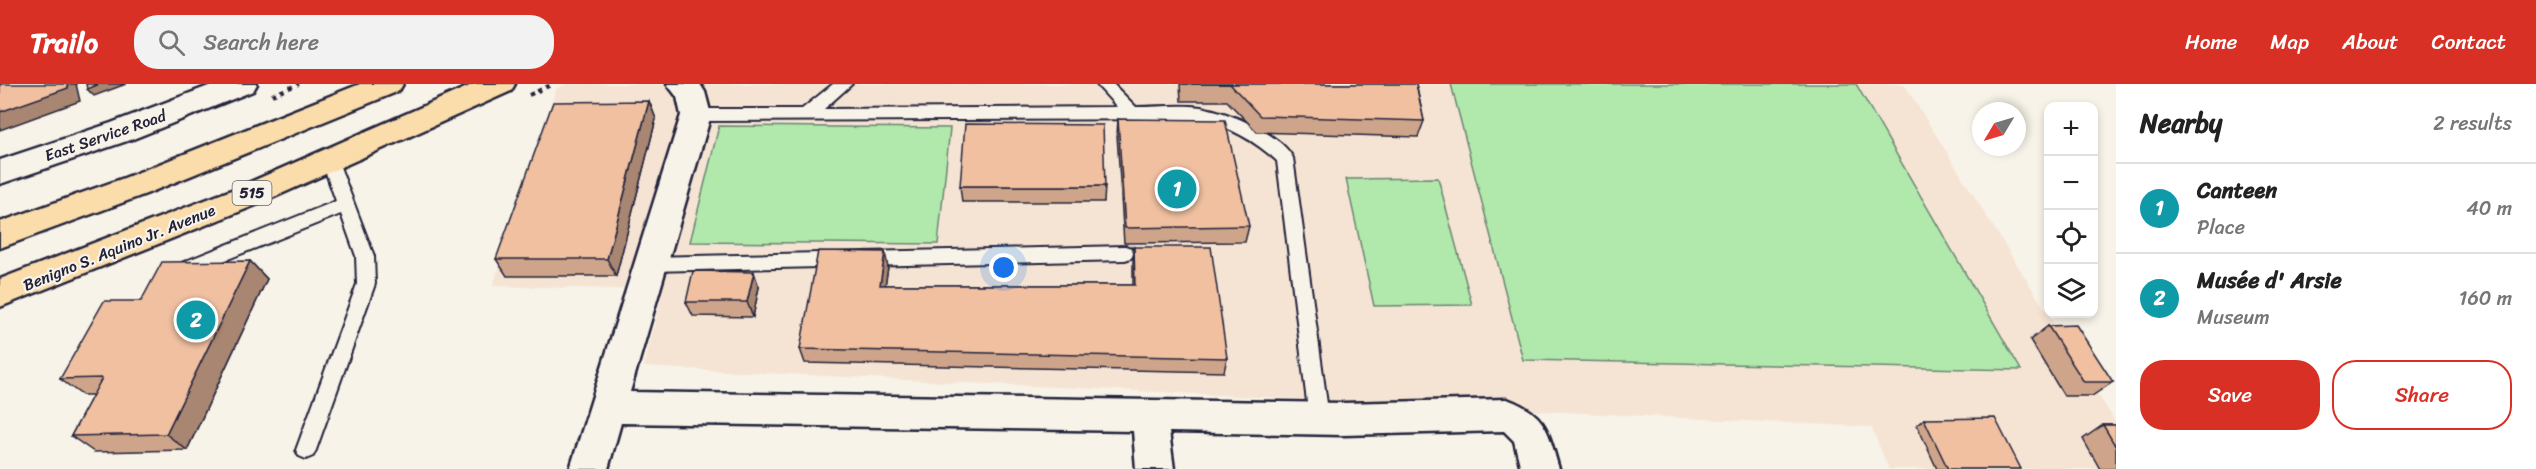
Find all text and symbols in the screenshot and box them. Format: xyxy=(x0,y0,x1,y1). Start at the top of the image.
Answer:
search box xyxy=(134,15,554,69)
text: Trailo xyxy=(30,18,98,67)
text: Search here xyxy=(203,23,319,62)
text: Home xyxy=(2185,23,2237,61)
text: Map xyxy=(2270,23,2309,61)
text: About xyxy=(2342,23,2399,61)
text: Contact xyxy=(2432,23,2506,61)
icon: search xyxy=(155,26,188,59)
text: Nearby xyxy=(2140,100,2222,146)
street label: East Service Road xyxy=(40,101,171,170)
north arrow xyxy=(1972,102,2026,156)
map controls xyxy=(2044,102,2098,318)
button: + xyxy=(2044,102,2098,156)
text: 2 results xyxy=(2433,106,2512,141)
button: − xyxy=(2044,156,2098,210)
pin: 1 xyxy=(1158,166,1196,212)
text: Canteen xyxy=(2197,171,2277,210)
road number: 515 xyxy=(232,181,272,205)
text: 1 xyxy=(2155,191,2164,226)
text: 40 m xyxy=(2466,191,2512,226)
street label: Benigno S. Aquino Jr. Avenue xyxy=(19,195,220,299)
button: locate xyxy=(2044,210,2098,264)
text: Place xyxy=(2197,210,2245,245)
your location xyxy=(989,253,1018,282)
text: Musée d' Arsie xyxy=(2197,261,2342,300)
button: layers xyxy=(2044,264,2098,318)
text: 2 xyxy=(2154,281,2165,316)
text: 160 m xyxy=(2459,281,2512,316)
pin: 2 xyxy=(176,298,216,342)
text: Museum xyxy=(2197,300,2270,335)
button: Save xyxy=(2140,360,2320,430)
button: Share xyxy=(2332,360,2512,430)

